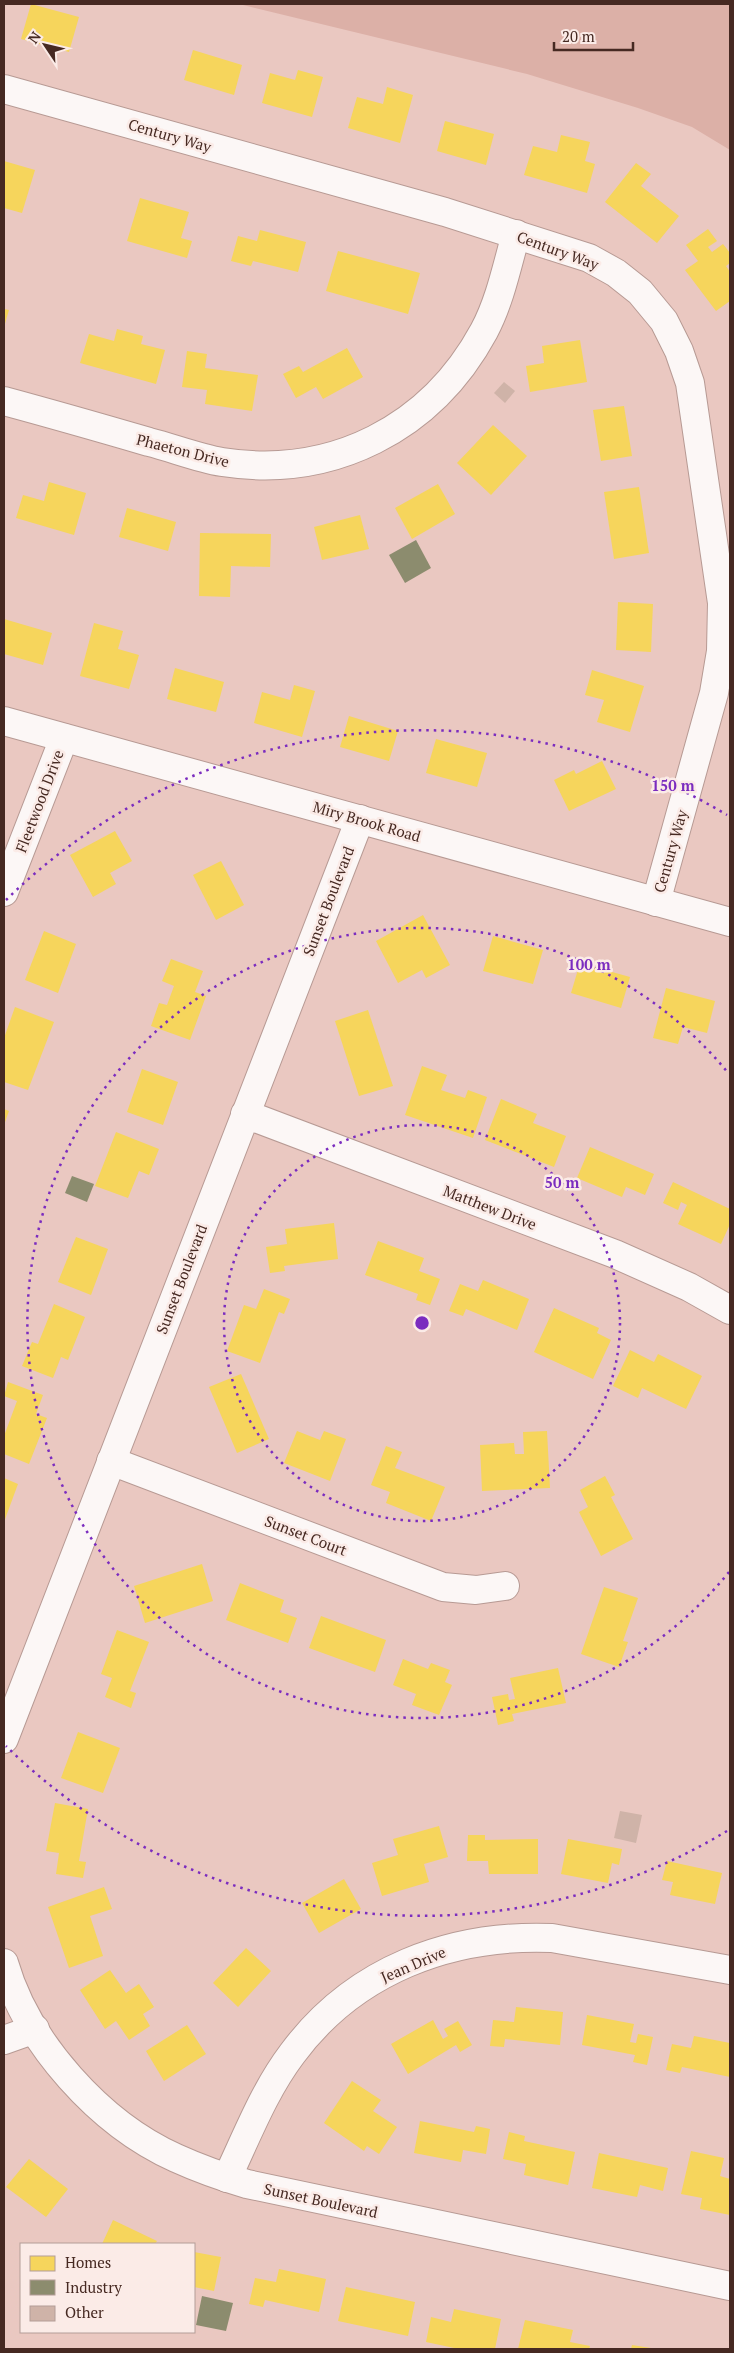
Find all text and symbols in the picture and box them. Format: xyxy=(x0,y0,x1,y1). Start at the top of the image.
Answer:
north arrow xyxy=(20,20,70,70)
scale bar xyxy=(554,20,633,52)
text: 20 m xyxy=(562,26,595,46)
text: N xyxy=(23,27,45,47)
street label: Century Way xyxy=(126,114,214,156)
street label: Century Way xyxy=(514,226,602,274)
street label: Phaeton Drive xyxy=(134,429,232,471)
street label: Fleetwood Drive xyxy=(10,747,68,855)
text: 150 m xyxy=(651,775,695,795)
street label: Miry Brook Road xyxy=(311,796,423,846)
street label: Century Way xyxy=(649,807,691,895)
street label: Sunset Boulevard xyxy=(298,843,358,959)
text: 100 m xyxy=(567,954,611,974)
text: 50 m xyxy=(545,1172,580,1192)
street label: Matthew Drive xyxy=(440,1180,540,1234)
street label: Sunset Boulevard xyxy=(151,1221,211,1337)
centre of rings xyxy=(413,1314,431,1332)
street label: Sunset Court xyxy=(262,1510,350,1560)
street label: Jean Drive xyxy=(378,1941,448,1987)
street label: Sunset Boulevard xyxy=(262,2178,380,2222)
legend xyxy=(20,2243,195,2333)
text: Homes xyxy=(65,2252,111,2272)
text: Industry xyxy=(65,2277,122,2297)
text: Other xyxy=(65,2302,104,2322)

